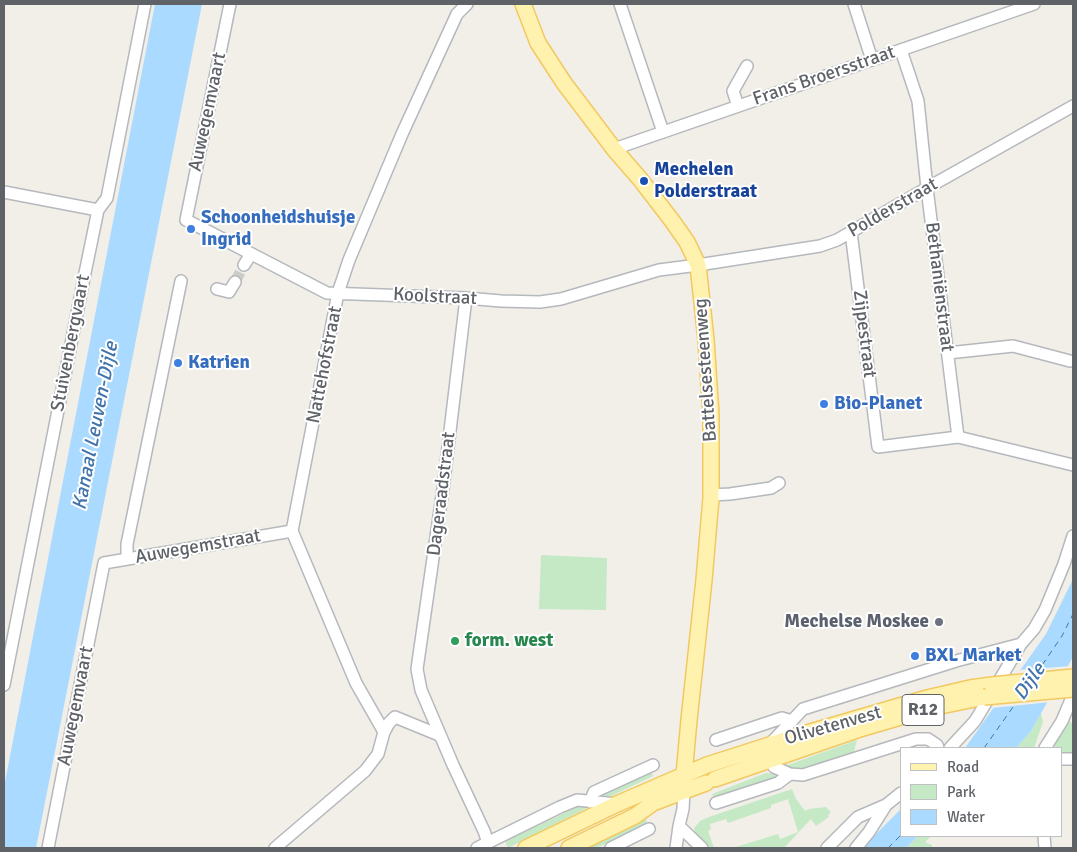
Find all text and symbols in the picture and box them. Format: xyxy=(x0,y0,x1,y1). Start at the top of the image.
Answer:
street label: Frans Broersstraat xyxy=(750,41,898,111)
street label: Auwegemvaart xyxy=(184,50,232,174)
place label: Mechelen Polderstraat xyxy=(654,159,757,203)
street label: Polderstraat xyxy=(844,173,942,243)
marker: Mechelen Polderstraat xyxy=(638,175,650,187)
place label: Schoonheidshuisje Ingrid xyxy=(201,207,355,251)
street label: Bethaniënstraat xyxy=(920,221,958,353)
marker: Schoonheidshuisje Ingrid xyxy=(185,223,197,235)
street label: Stuivenbergvaart xyxy=(47,273,95,413)
street label: Koolstraat xyxy=(393,283,477,311)
street label: Zijpestraat xyxy=(847,289,881,379)
street label: Battelsesteenweg xyxy=(690,297,722,443)
street label: Nattehofstraat xyxy=(302,304,348,426)
water label: Kanaal Leuven-Dijle xyxy=(68,340,124,512)
place label: Katrien xyxy=(188,352,250,374)
marker: Katrien xyxy=(172,357,184,369)
place label: Bio-Planet xyxy=(834,393,922,415)
marker: Bio-Planet xyxy=(818,398,830,410)
street label: Dageraadstraat xyxy=(423,431,461,557)
street label: Auwegemstraat xyxy=(133,525,263,569)
place label: Mechelse Moskee xyxy=(784,611,929,633)
marker: Mechelse Moskee xyxy=(933,616,945,628)
place label: form. west xyxy=(465,630,553,652)
marker: form. west xyxy=(449,635,461,647)
street label: Auwegemvaart xyxy=(53,644,99,768)
place label: BXL Market xyxy=(925,645,1022,667)
marker: BXL Market xyxy=(909,650,921,662)
water label: Dijle xyxy=(1009,659,1051,705)
road number: R12 xyxy=(902,694,944,726)
street label: Olivetenvest xyxy=(782,701,884,751)
legend xyxy=(900,747,1062,837)
text: Road xyxy=(947,758,979,776)
text: Park xyxy=(947,783,976,801)
text: Water xyxy=(947,808,985,826)

